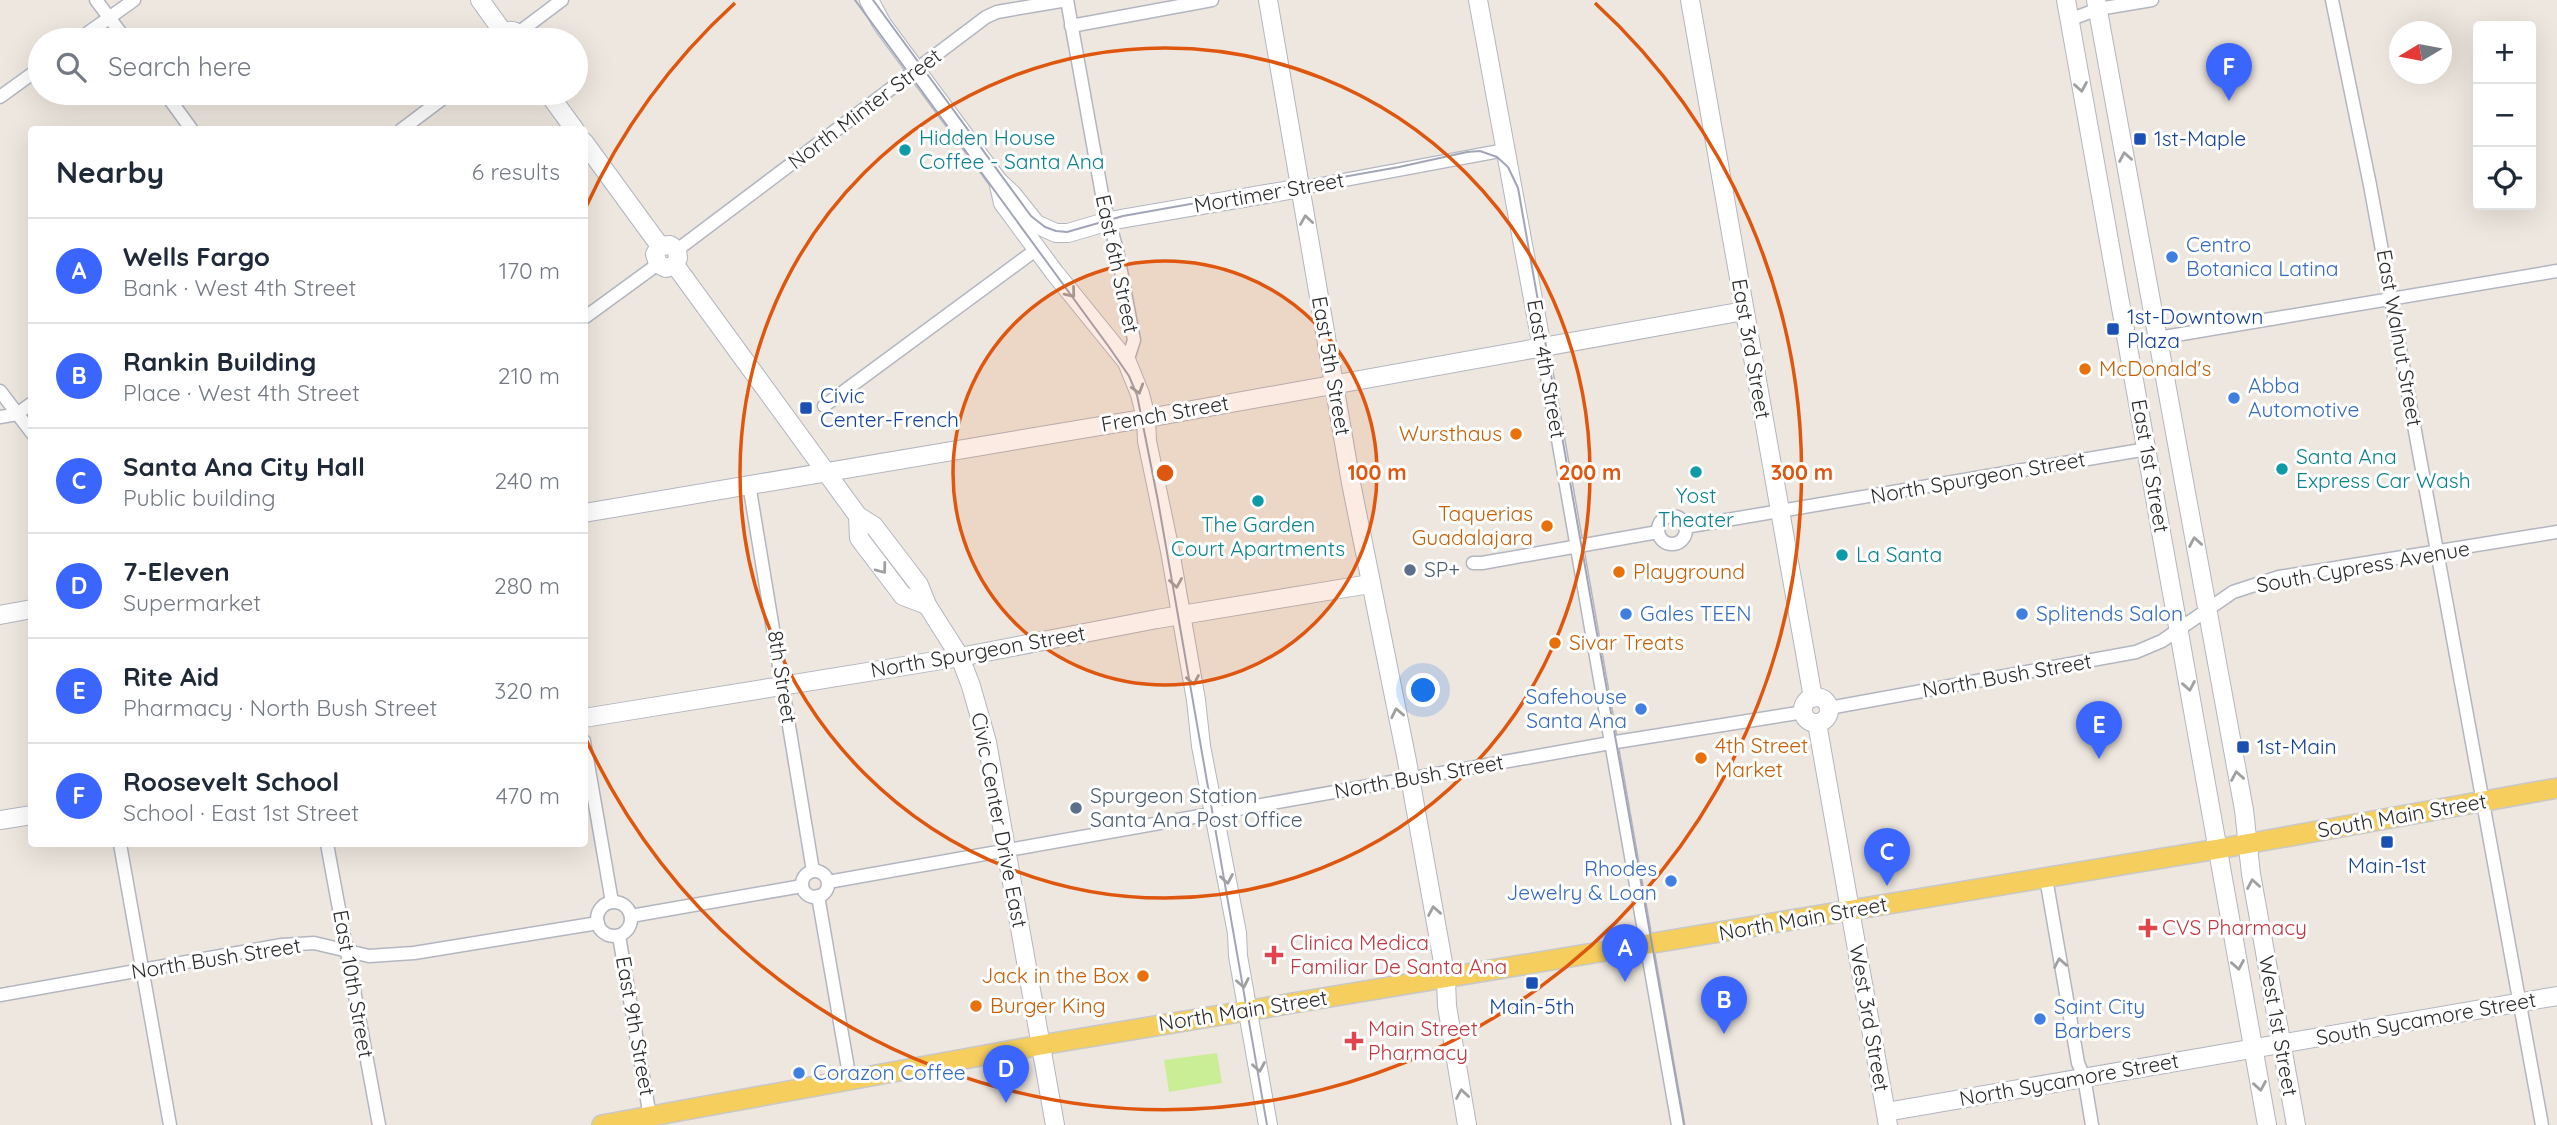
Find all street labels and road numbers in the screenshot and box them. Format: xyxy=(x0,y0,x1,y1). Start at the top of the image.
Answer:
street label: North Minter Street xyxy=(783,42,946,174)
street label: Mortimer Street xyxy=(1192,166,1346,218)
street label: East 6th Street xyxy=(1091,192,1145,335)
street label: East Walnut Street xyxy=(2372,247,2428,428)
street label: East 3rd Street xyxy=(1727,277,1777,421)
street label: East 5th Street xyxy=(1307,294,1357,438)
street label: East 4th Street xyxy=(1522,297,1572,440)
street label: French Street xyxy=(1099,389,1231,437)
street label: East 1st Street xyxy=(2126,397,2176,535)
street label: North Spurgeon Street xyxy=(1868,445,2087,509)
street label: South Cypress Avenue xyxy=(2254,534,2472,598)
street label: North Spurgeon Street xyxy=(868,619,1087,683)
street label: 8th Street xyxy=(763,629,803,725)
street label: North Bush Street xyxy=(1920,647,2093,703)
street label: Civic Center Drive East xyxy=(966,710,1034,930)
street label: North Bush Street xyxy=(1332,748,1505,804)
street label: South Main Street xyxy=(2315,787,2488,843)
street label: North Main Street xyxy=(1717,890,1889,946)
street label: East 10th Street xyxy=(328,908,380,1060)
street label: North Bush Street xyxy=(129,932,303,984)
street label: West 3rd Street xyxy=(1844,942,1896,1093)
street label: West 1st Street xyxy=(2254,953,2304,1098)
street label: East 9th Street xyxy=(611,954,661,1098)
street label: North Main Street xyxy=(1157,984,1329,1036)
street label: South Sycamore Street xyxy=(2314,986,2538,1050)
street label: North Sycamore Street xyxy=(1957,1047,2181,1111)

